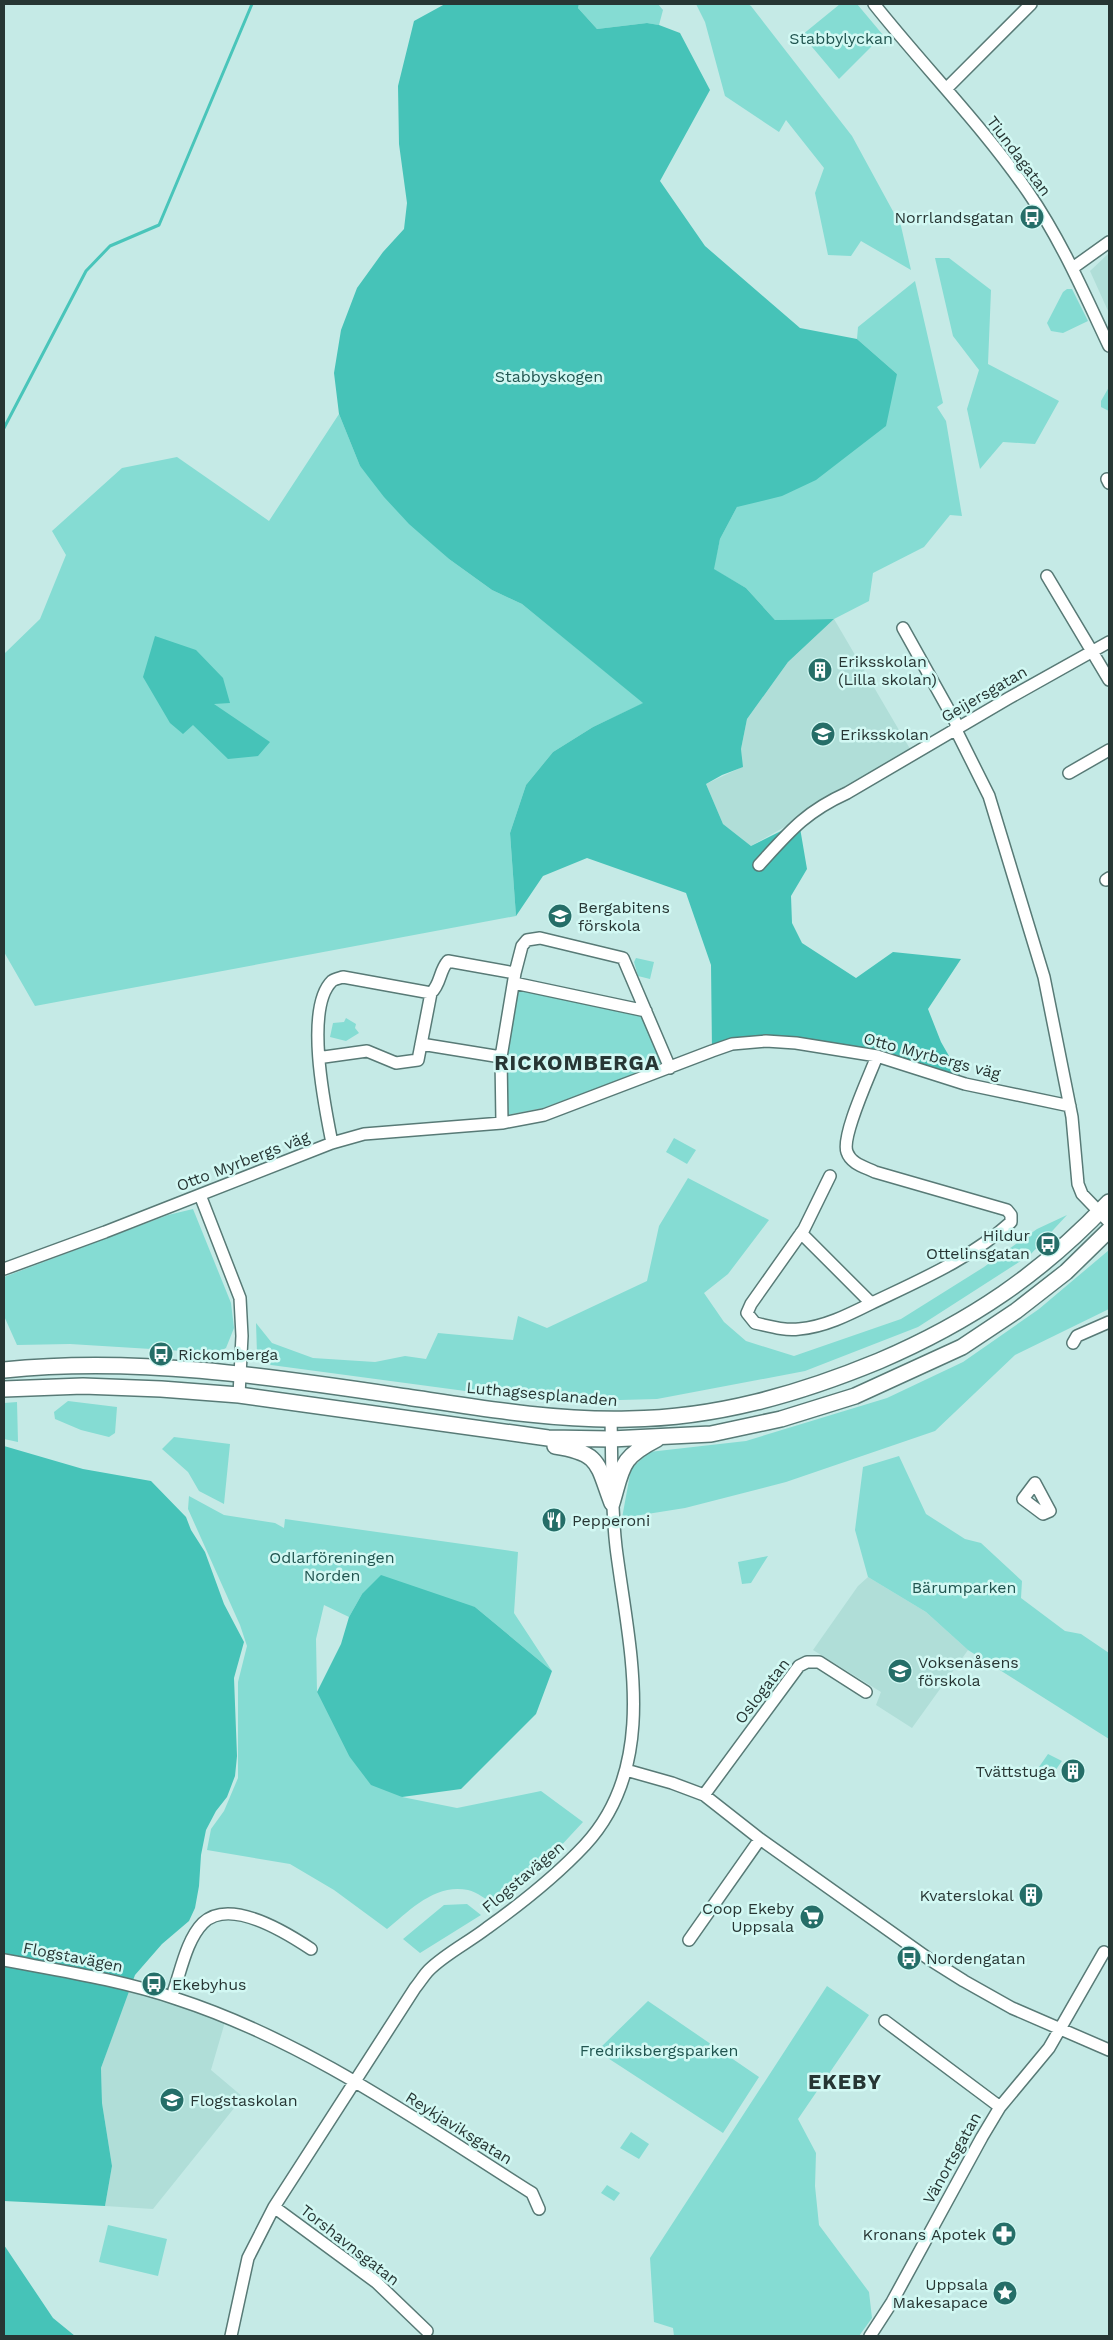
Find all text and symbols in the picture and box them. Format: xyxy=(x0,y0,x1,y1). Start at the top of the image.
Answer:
park label: Stabbylyckan xyxy=(789,29,893,48)
street label: Tiundagatan xyxy=(983,112,1055,200)
bus stop icon: Norrlandsgatan xyxy=(1019,204,1045,230)
place label: Norrlandsgatan xyxy=(894,208,1014,227)
park label: Stabbyskogen xyxy=(495,367,603,386)
place label: Eriksskolan (Lilla skolan) xyxy=(838,652,937,689)
building icon: Eriksskolan (Lilla skolan) xyxy=(807,657,833,683)
street label: Geijersgatan xyxy=(938,662,1030,726)
school or university icon: Eriksskolan xyxy=(810,721,836,747)
place label: Eriksskolan xyxy=(840,725,929,744)
place label: Bergabitens förskola xyxy=(578,898,670,935)
school or university icon: Bergabitens förskola xyxy=(547,903,573,929)
street label: Otto Myrbergs väg xyxy=(861,1029,1003,1084)
district label: RICKOMBERGA xyxy=(494,1050,660,1075)
street label: Otto Myrbergs väg xyxy=(174,1127,313,1195)
place label: Hildur Ottelinsgatan xyxy=(926,1226,1030,1263)
bus stop icon: Hildur Ottelinsgatan xyxy=(1035,1231,1061,1257)
bus stop icon: Rickomberga xyxy=(148,1341,174,1367)
place label: Rickomberga xyxy=(178,1345,278,1364)
street label: Luthagsesplanaden xyxy=(466,1378,618,1410)
restaurant icon: Pepperoni xyxy=(541,1507,567,1533)
place label: Pepperoni xyxy=(572,1511,650,1530)
park label: Odlarföreningen Norden xyxy=(269,1548,395,1585)
park label: Bärumparken xyxy=(912,1578,1016,1597)
place label: Voksenåsens förskola xyxy=(918,1653,1019,1690)
street label: Oslogatan xyxy=(731,1654,793,1728)
school or university icon: Voksenåsens förskola xyxy=(887,1658,913,1684)
building icon: Tvättstuga xyxy=(1060,1758,1086,1784)
place label: Tvättstuga xyxy=(976,1762,1056,1781)
street label: Flogstavägen xyxy=(478,1837,568,1917)
building icon: Kvaterslokal xyxy=(1018,1882,1044,1908)
place label: Kvaterslokal xyxy=(919,1886,1014,1905)
place label: Coop Ekeby Uppsala xyxy=(702,1899,795,1936)
supermarket icon: Coop Ekeby Uppsala xyxy=(799,1904,825,1930)
street label: Flogstavägen xyxy=(21,1938,125,1976)
bus stop icon: Nordengatan xyxy=(896,1945,922,1971)
place label: Nordengatan xyxy=(926,1949,1026,1968)
bus stop icon: Ekebyhus xyxy=(141,1971,167,1997)
place label: Ekebyhus xyxy=(172,1975,246,1994)
park label: Fredriksbergsparken xyxy=(580,2041,738,2060)
district label: EKEBY xyxy=(808,2069,882,2094)
school or university icon: Flogstaskolan xyxy=(159,2087,185,2113)
street label: Reykjaviksgatan xyxy=(402,2088,516,2168)
place label: Flogstaskolan xyxy=(190,2091,298,2110)
street label: Vänortsgatan xyxy=(919,2109,985,2207)
street label: Torshavnsgatan xyxy=(297,2200,403,2290)
pharmacy icon: Kronans Apotek xyxy=(991,2221,1017,2247)
place label: Kronans Apotek xyxy=(862,2225,986,2244)
place label: Uppsala Makesapace xyxy=(893,2275,988,2312)
place icon: Uppsala Makesapace xyxy=(992,2280,1018,2306)

